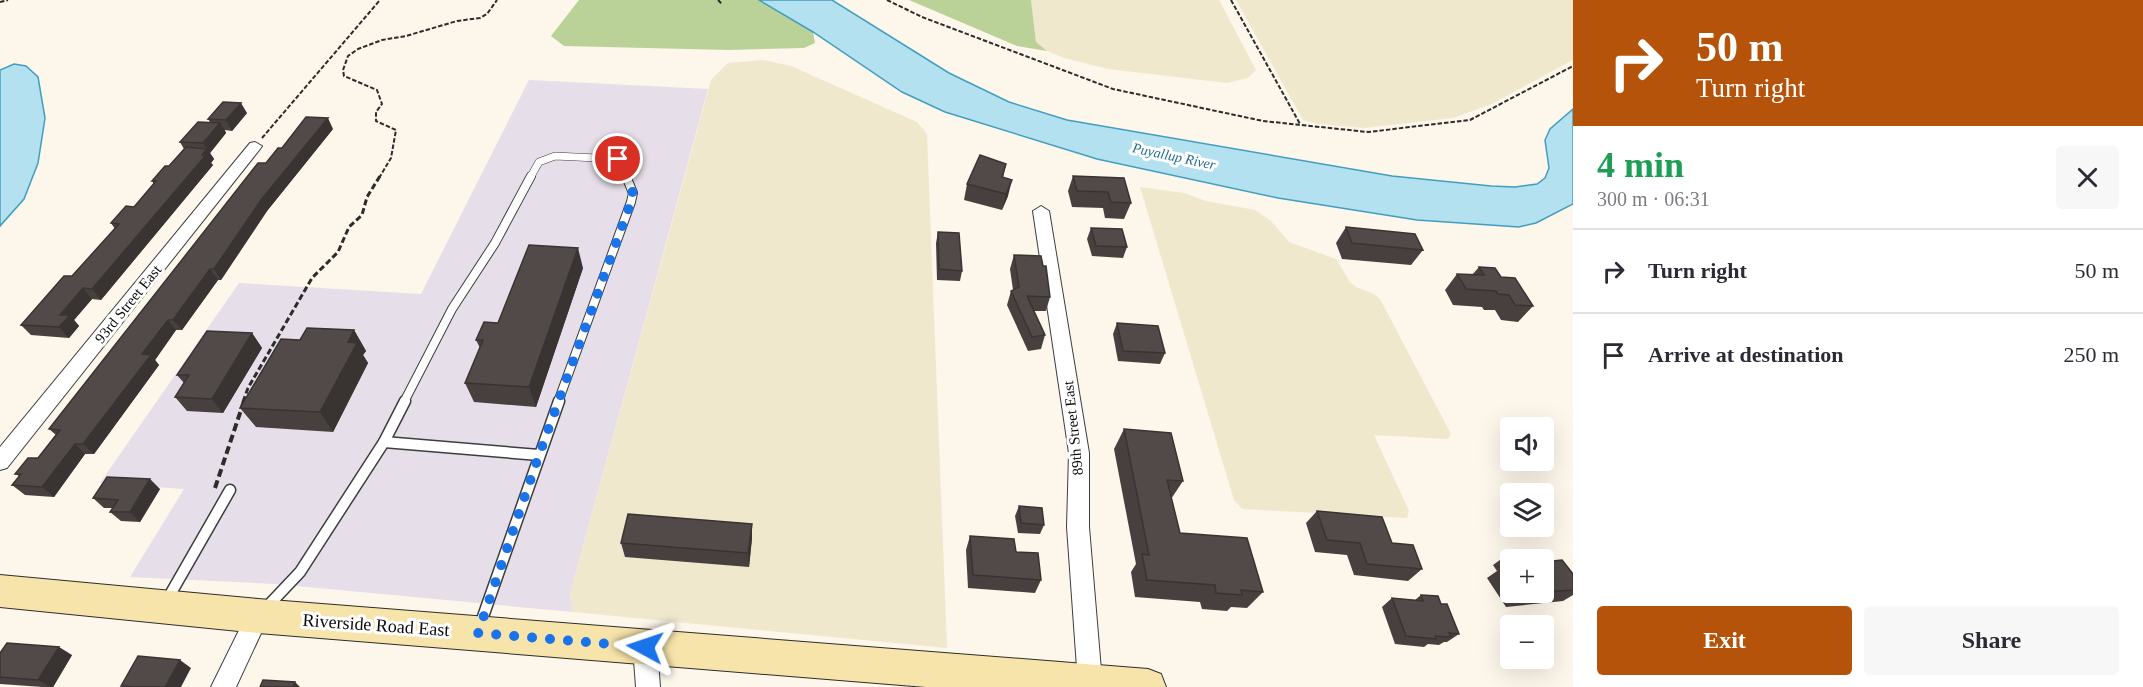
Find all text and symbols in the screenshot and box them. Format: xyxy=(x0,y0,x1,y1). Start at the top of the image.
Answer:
icon: right xyxy=(1597,24,1675,102)
text: 50 m xyxy=(1696,24,1784,70)
text: Turn right xyxy=(1696,73,1805,103)
pin xyxy=(592,133,643,184)
water label: Puyallup River xyxy=(1130,140,1217,173)
icon: arrive xyxy=(601,142,634,175)
text: 4 min xyxy=(1597,145,1684,185)
button: close xyxy=(2056,146,2119,209)
text: 300 m · 06:31 xyxy=(1597,188,1710,210)
icon: right xyxy=(1597,255,1630,288)
text: Turn right xyxy=(1648,258,1747,283)
text: 50 m xyxy=(2074,258,2119,283)
street label: 93rd Street East xyxy=(92,261,165,346)
icon: arrive xyxy=(1597,339,1630,372)
text: Arrive at destination xyxy=(1648,342,1844,367)
text: 250 m xyxy=(2063,342,2119,367)
street label: 89th Street East xyxy=(1060,379,1086,476)
map controls xyxy=(1500,417,1554,669)
button: sound xyxy=(1500,417,1554,471)
button: layers xyxy=(1500,483,1554,537)
button: + xyxy=(1500,549,1554,603)
button: Exit xyxy=(1597,606,1852,675)
button: Share xyxy=(1864,606,2119,675)
street label: Riverside Road East xyxy=(302,610,450,640)
position arrow xyxy=(613,615,677,679)
button: − xyxy=(1500,615,1554,669)

